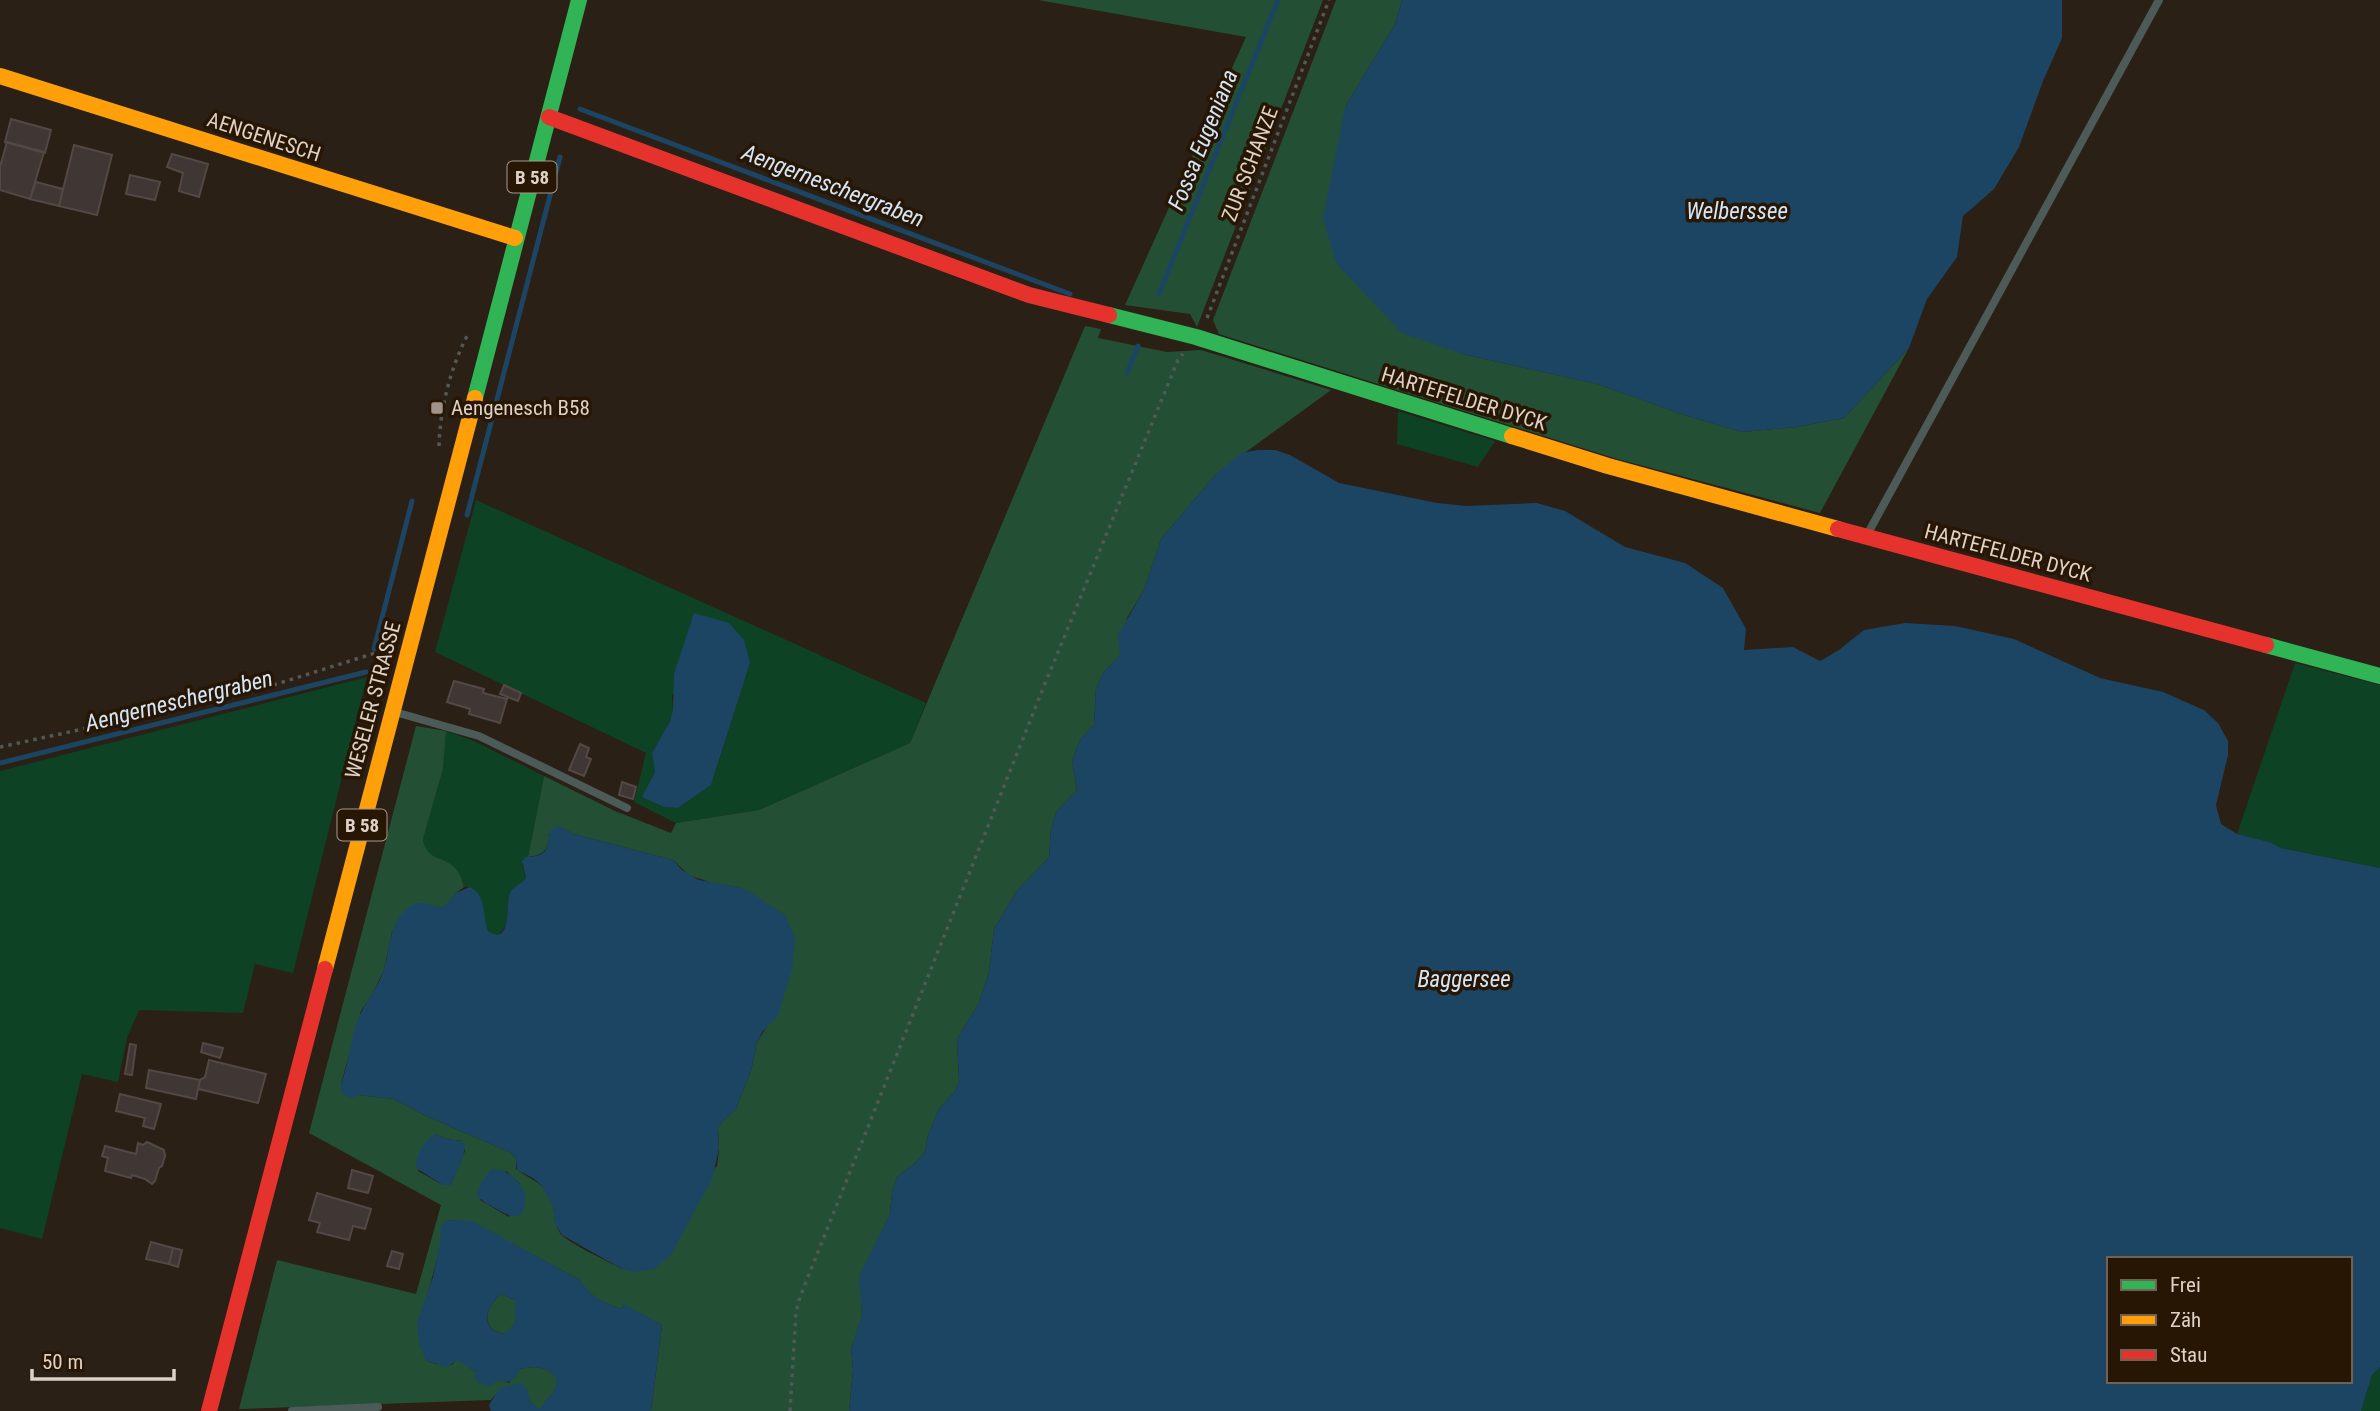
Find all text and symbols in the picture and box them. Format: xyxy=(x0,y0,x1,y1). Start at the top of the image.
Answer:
water label: Fossa Eugeniana xyxy=(1163,66,1243,214)
street label: ZUR SCHANZE xyxy=(1217,103,1283,225)
street label: AENGENESCH xyxy=(204,107,324,167)
water label: Aengerneschergraben xyxy=(737,139,928,233)
road number: B 58 xyxy=(508,162,556,192)
water label: Welberssee xyxy=(1686,198,1788,225)
street label: HARTEFELDER DYCK xyxy=(1378,362,1550,436)
place label: Aengenesch B58 xyxy=(451,396,590,420)
marker: Aengenesch B58 xyxy=(429,400,445,416)
street label: HARTEFELDER DYCK xyxy=(1922,519,2094,587)
street label: WESELER STRASSE xyxy=(341,619,405,781)
water label: Aengerneschergraben xyxy=(81,665,276,738)
road number: B 58 xyxy=(338,810,386,840)
water label: Baggersee xyxy=(1417,966,1511,993)
legend xyxy=(2107,1257,2352,1383)
text: Frei xyxy=(2170,1273,2201,1297)
text: Zäh xyxy=(2170,1308,2201,1332)
scale bar xyxy=(32,1338,173,1382)
text: Stau xyxy=(2170,1343,2207,1367)
text: 50 m xyxy=(42,1350,83,1374)

